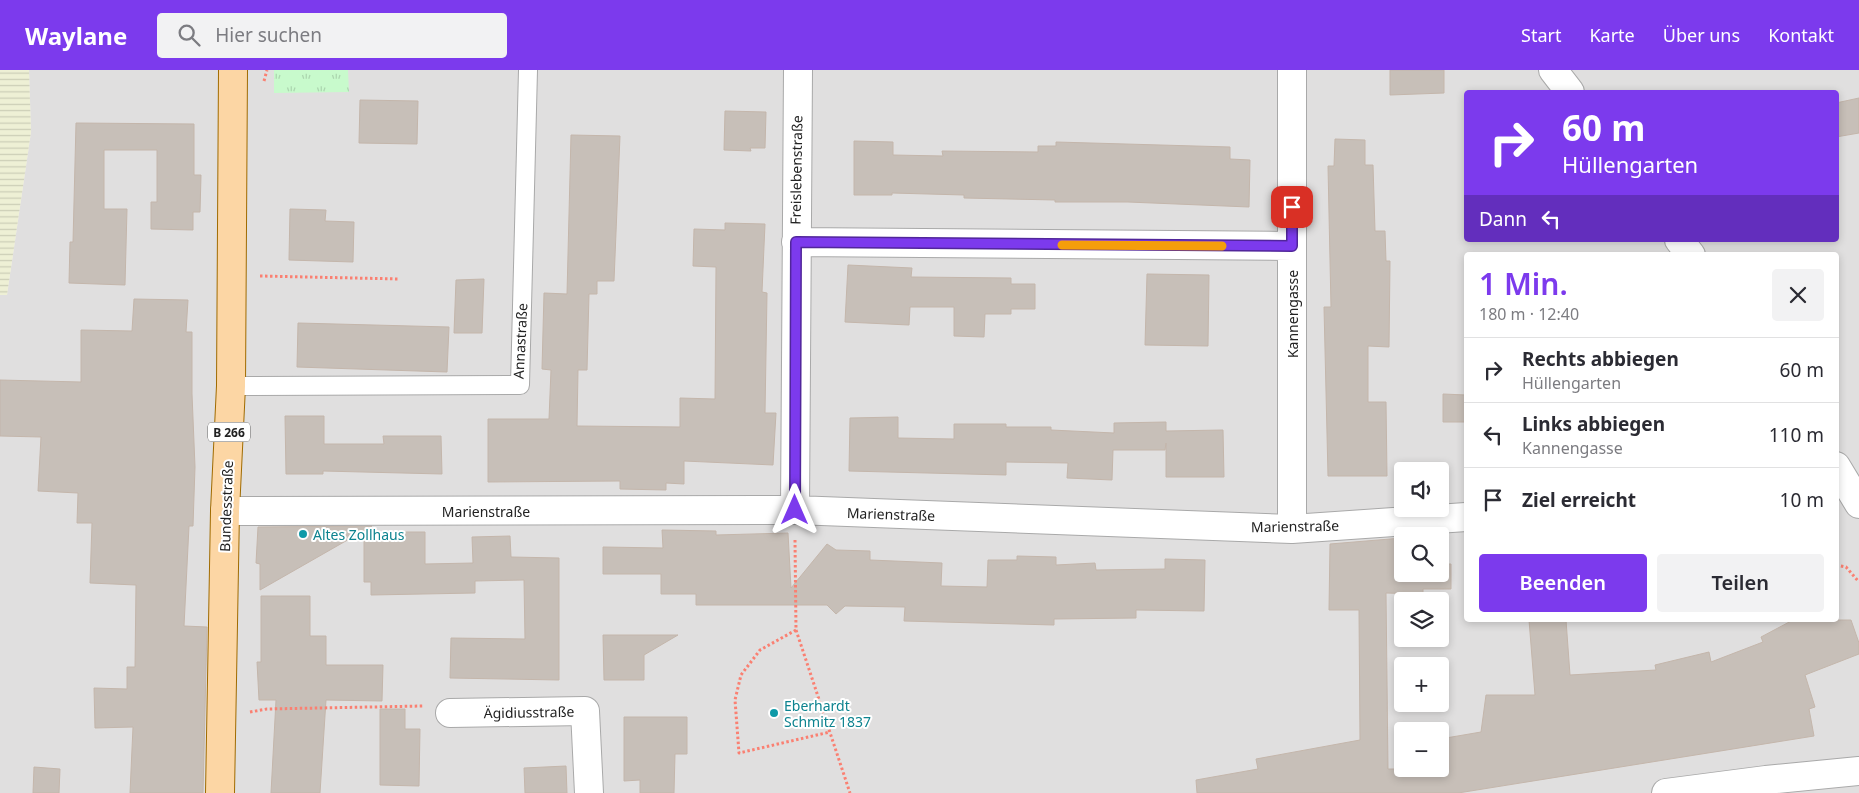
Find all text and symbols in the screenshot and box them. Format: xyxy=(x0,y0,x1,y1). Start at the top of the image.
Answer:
search box xyxy=(157,13,507,58)
text: Waylane xyxy=(25,19,127,52)
icon: search xyxy=(175,21,203,49)
text: Hier suchen xyxy=(215,22,322,48)
text: Start xyxy=(1521,23,1561,47)
text: Karte xyxy=(1589,23,1635,47)
text: Über uns xyxy=(1663,23,1740,47)
text: Kontakt xyxy=(1768,23,1834,47)
text: 60 m xyxy=(1562,104,1645,151)
icon: right xyxy=(1479,110,1544,175)
street label: Freislebenstraße xyxy=(786,115,806,225)
text: Hüllengarten xyxy=(1562,149,1698,179)
pin xyxy=(1271,186,1313,228)
icon: arrive xyxy=(1278,193,1306,221)
icon: left xyxy=(1537,205,1565,233)
text: Dann xyxy=(1479,206,1527,232)
text: 1 Min. xyxy=(1479,263,1568,304)
button: close xyxy=(1772,269,1824,321)
street label: Kannengasse xyxy=(1283,270,1302,358)
street label: Annastraße xyxy=(509,302,531,379)
text: 180 m · 12:40 xyxy=(1479,303,1579,325)
text: Rechts abbiegen xyxy=(1522,346,1679,372)
icon: right xyxy=(1479,356,1507,384)
text: 60 m xyxy=(1780,357,1824,383)
text: Hüllengarten xyxy=(1522,372,1621,394)
text: Links abbiegen xyxy=(1522,411,1665,437)
icon: left xyxy=(1479,421,1507,449)
road number: B 266 xyxy=(208,422,250,442)
text: 110 m xyxy=(1769,422,1824,448)
text: Kannengasse xyxy=(1522,437,1623,459)
street label: Bundesstraße xyxy=(215,460,237,552)
map controls xyxy=(1394,462,1449,777)
button: sound xyxy=(1394,462,1449,517)
position arrow xyxy=(768,483,820,535)
icon: arrive xyxy=(1479,486,1507,514)
text: Ziel erreicht xyxy=(1522,487,1636,513)
text: 10 m xyxy=(1780,487,1824,513)
street label: Marienstraße xyxy=(442,502,530,521)
street label: Marienstraße xyxy=(847,503,936,525)
street label: Marienstraße xyxy=(1251,516,1339,536)
place label: Altes Zollhaus xyxy=(313,525,405,544)
button: search xyxy=(1394,527,1449,582)
marker: Altes Zollhaus xyxy=(297,528,309,540)
button: Beenden xyxy=(1479,554,1647,612)
button: Teilen xyxy=(1657,554,1824,612)
button: layers xyxy=(1394,592,1449,647)
button: + xyxy=(1394,657,1449,712)
place label: Eberhardt Schmitz 1837 xyxy=(784,696,871,731)
street label: Ägidiusstraße xyxy=(484,702,575,722)
marker: Eberhardt Schmitz 1837 xyxy=(768,707,780,719)
button: − xyxy=(1394,722,1449,777)

